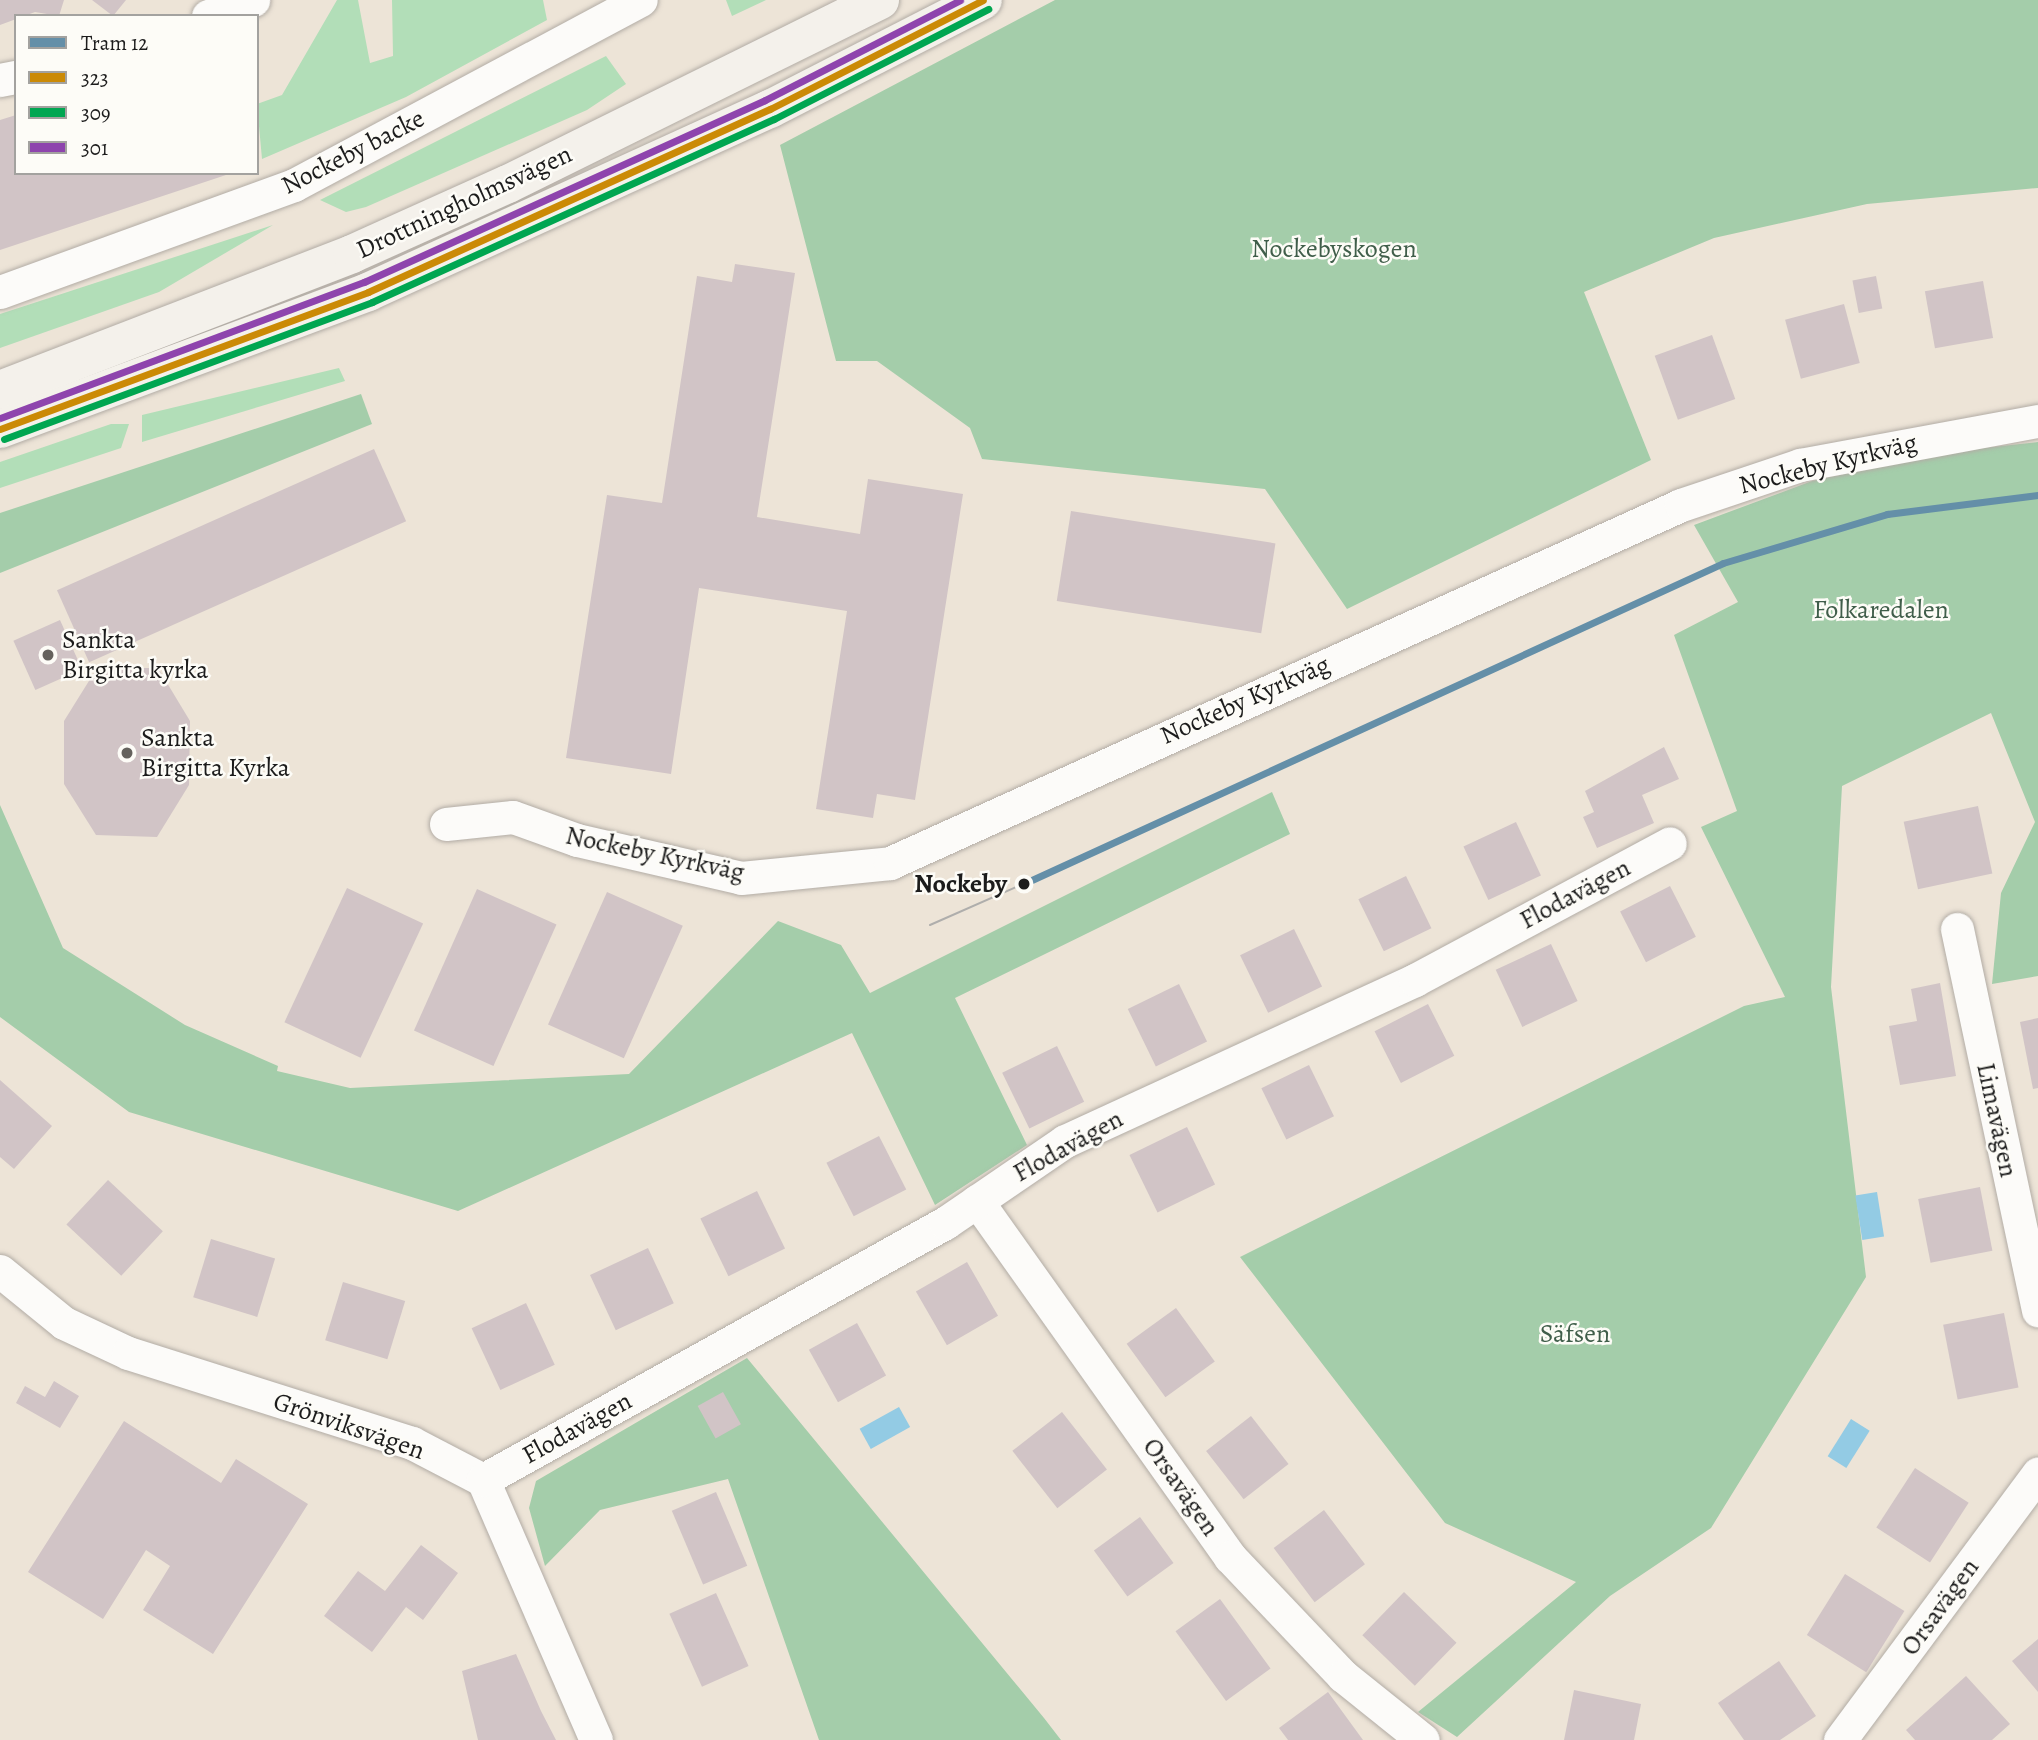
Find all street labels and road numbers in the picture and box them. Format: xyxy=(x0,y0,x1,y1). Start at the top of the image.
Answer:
street label: Nockeby backe xyxy=(276,103,430,201)
street label: Drottningholmsvägen xyxy=(351,138,577,266)
street label: Nockeby Kyrkväg xyxy=(1736,427,1920,501)
street label: Nockeby Kyrkväg xyxy=(1155,649,1335,751)
street label: Nockeby Kyrkväg xyxy=(563,820,747,888)
street label: Flodavägen xyxy=(1515,852,1635,936)
street label: Limavägen xyxy=(1970,1060,2024,1180)
street label: Flodavägen xyxy=(1008,1103,1128,1189)
street label: Flodavägen xyxy=(517,1385,637,1471)
street label: Grönviksvägen xyxy=(269,1386,429,1466)
street label: Orsavägen xyxy=(1136,1432,1226,1542)
street label: Orsavägen xyxy=(1894,1552,1986,1662)

